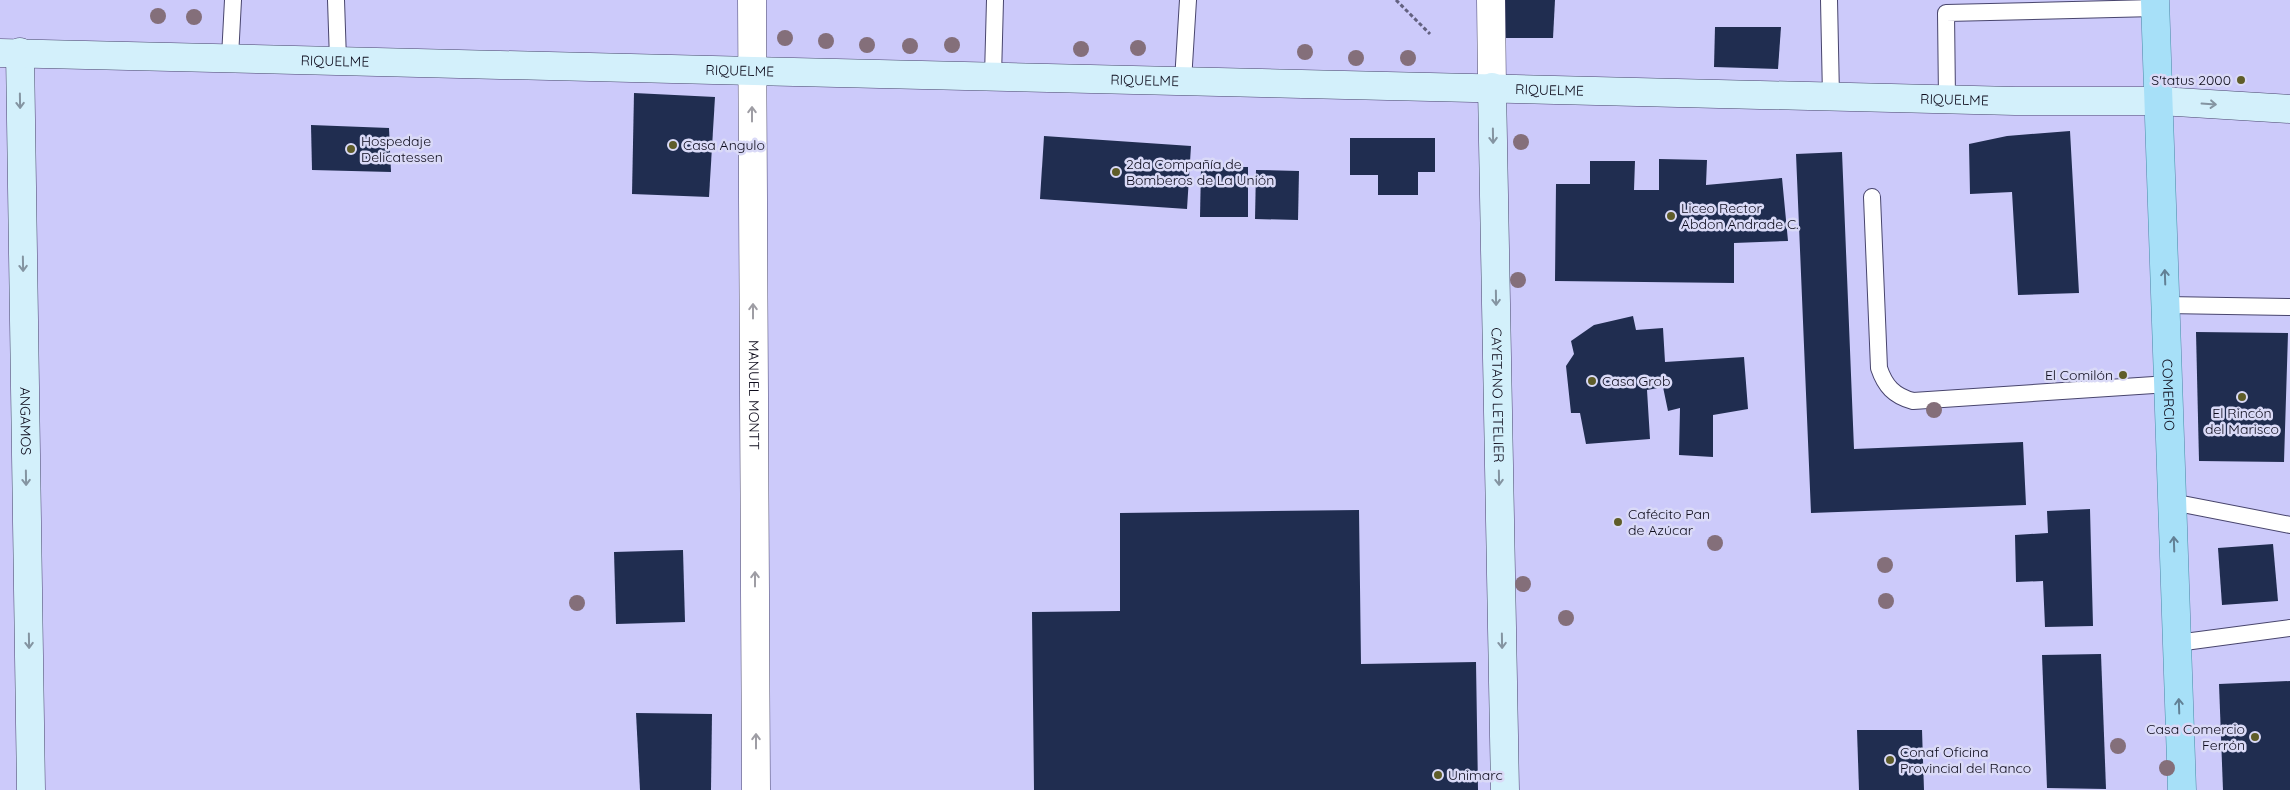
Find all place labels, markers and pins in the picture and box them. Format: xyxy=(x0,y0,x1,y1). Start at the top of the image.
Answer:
place label: S'tatus 2000 xyxy=(2151,71,2231,89)
marker: S'tatus 2000 xyxy=(2235,74,2247,86)
place label: Hospedaje Delicatessen xyxy=(361,132,443,166)
place label: Casa Angulo xyxy=(683,136,765,154)
marker: Casa Angulo xyxy=(667,139,679,151)
marker: Hospedaje Delicatessen xyxy=(345,143,357,155)
place label: 2da Compañía de Bomberos de La Unión xyxy=(1126,155,1274,189)
marker: 2da Compañía de Bomberos de La Unión xyxy=(1110,166,1122,178)
place label: Liceo Rector Abdon Andrade C. xyxy=(1681,199,1799,233)
marker: Liceo Rector Abdon Andrade C. xyxy=(1665,210,1677,222)
place label: El Comilón xyxy=(2045,366,2113,384)
marker: El Comilón xyxy=(2117,369,2129,381)
place label: Casa Grob xyxy=(1602,372,1670,390)
marker: Casa Grob xyxy=(1586,375,1598,387)
marker: El Rincón del Marisco xyxy=(2236,391,2248,403)
place label: El Rincón del Marisco xyxy=(2205,404,2279,438)
place label: Cafécito Pan de Azúcar xyxy=(1628,505,1710,539)
marker: Cafécito Pan de Azúcar xyxy=(1612,516,1624,528)
place label: Casa Comercio Ferrón xyxy=(2146,720,2245,754)
marker: Casa Comercio Ferrón xyxy=(2249,731,2261,743)
place label: Conaf Oficina Provincial del Ranco xyxy=(1900,743,2031,777)
marker: Conaf Oficina Provincial del Ranco xyxy=(1884,754,1896,766)
place label: Unimarc xyxy=(1448,766,1503,784)
marker: Unimarc xyxy=(1432,769,1444,781)

